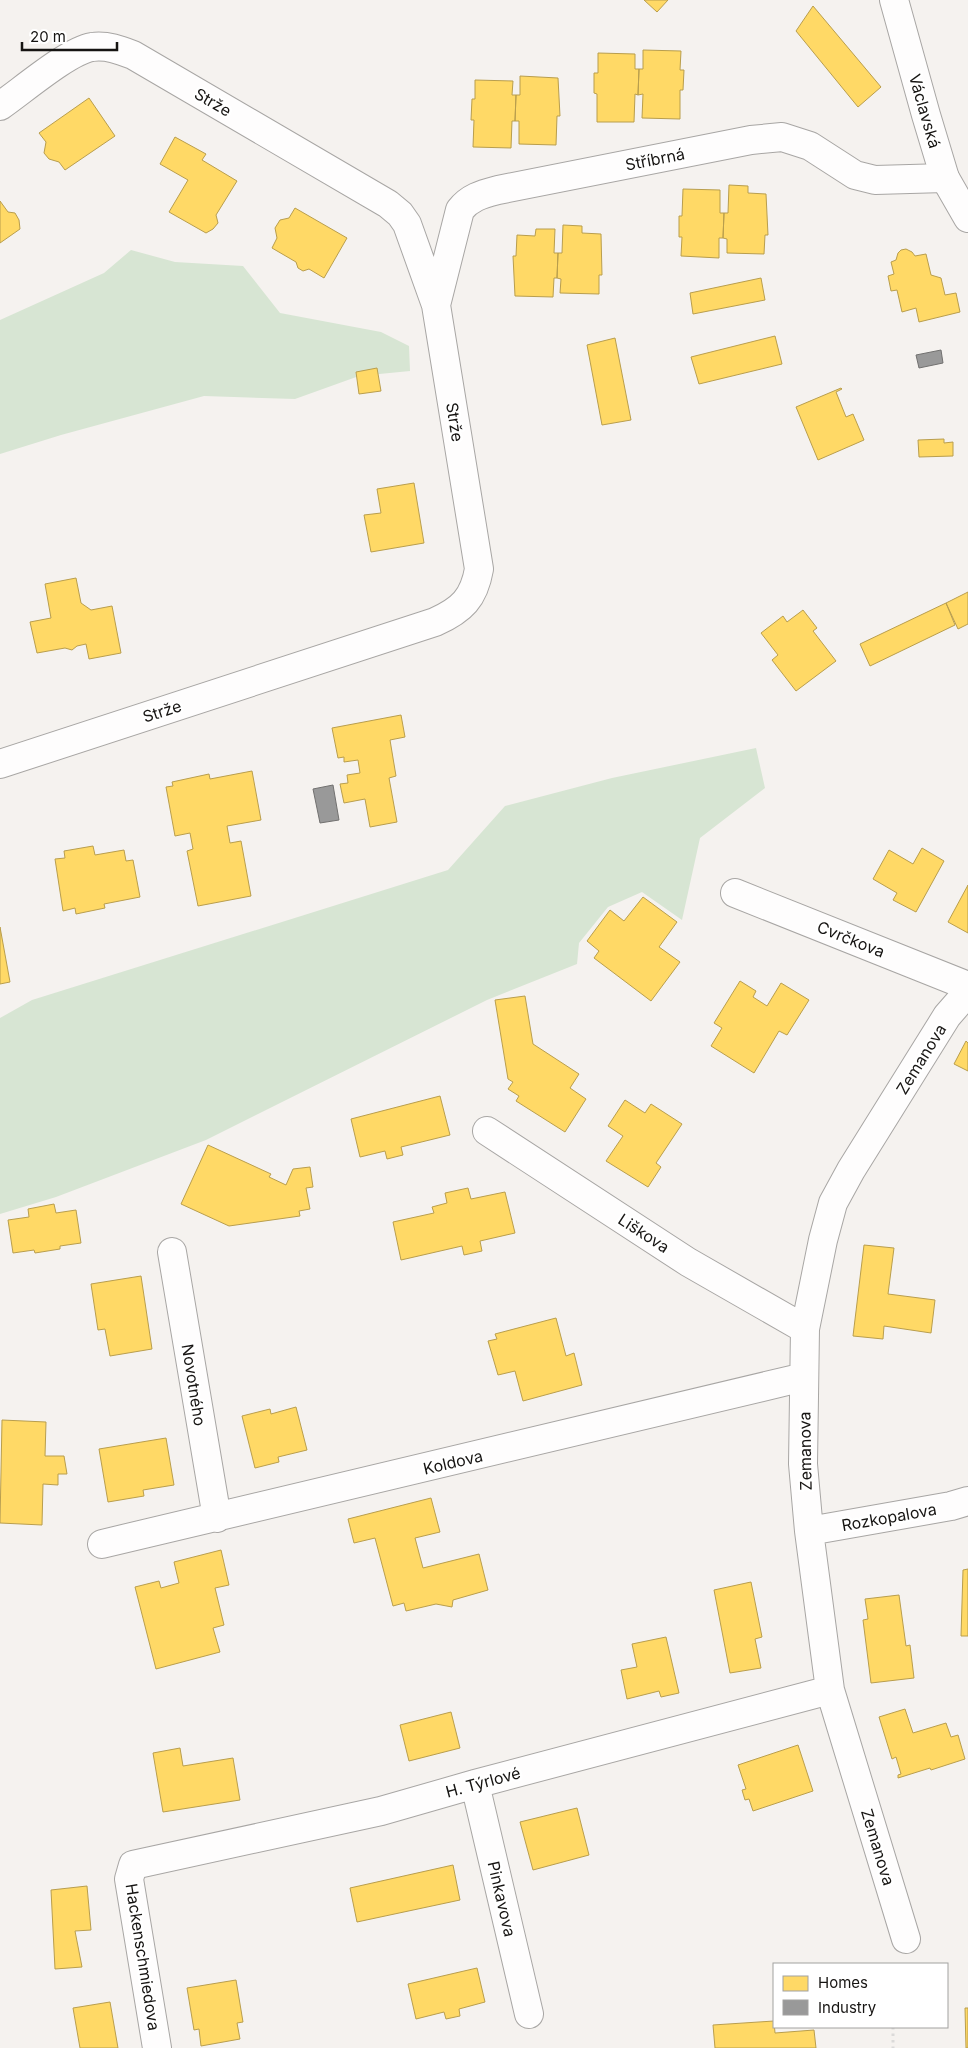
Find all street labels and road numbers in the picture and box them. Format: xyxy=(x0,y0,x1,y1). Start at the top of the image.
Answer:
street label: Václavská xyxy=(905,72,945,150)
street label: Strže xyxy=(191,83,235,121)
street label: Stříbrná xyxy=(624,143,686,175)
street label: Strže xyxy=(442,401,468,443)
street label: Strže xyxy=(140,695,184,727)
street label: Cvrčkova xyxy=(814,916,888,962)
street label: Zemanova xyxy=(892,1020,950,1098)
street label: Liškova xyxy=(615,1209,673,1257)
street label: Novotného xyxy=(178,1343,210,1427)
street label: Zemanova xyxy=(794,1411,816,1491)
street label: Koldova xyxy=(421,1445,485,1479)
street label: Rozkopalova xyxy=(840,1499,938,1535)
street label: H. Týrlové xyxy=(443,1762,523,1802)
street label: Zemanova xyxy=(857,1806,899,1888)
street label: Pinkavova xyxy=(484,1859,520,1939)
street label: Hackenschmiedova xyxy=(122,1882,164,2032)

